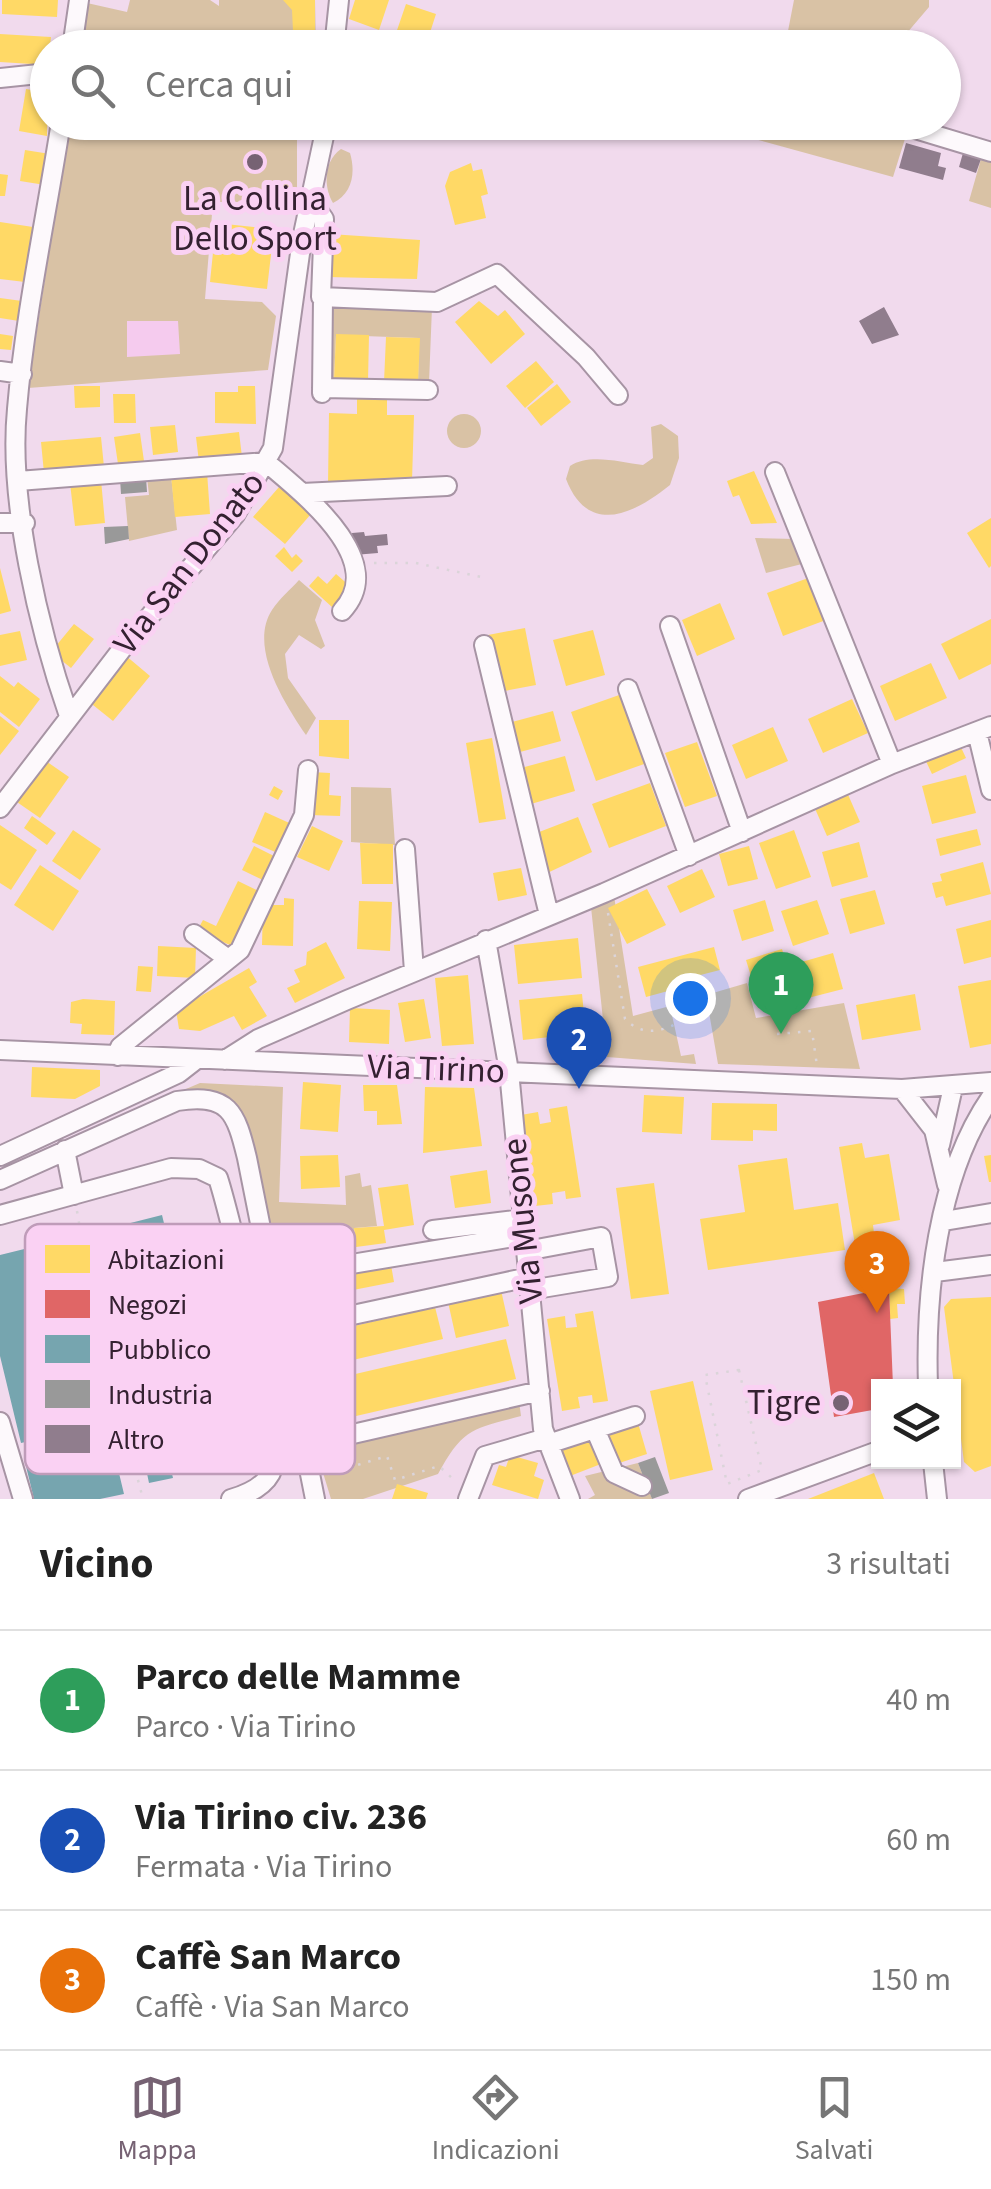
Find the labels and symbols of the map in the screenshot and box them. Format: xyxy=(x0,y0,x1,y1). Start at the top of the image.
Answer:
marker: La Collina Dello Sport xyxy=(244,151,266,173)
place label: La Collina Dello Sport xyxy=(173,174,337,264)
street label: Via San Donato xyxy=(101,461,277,665)
pin: 1 xyxy=(748,952,814,1034)
your location xyxy=(665,973,716,1024)
pin: 2 xyxy=(546,1006,612,1089)
street label: Via Tirino xyxy=(366,1042,506,1096)
street label: Via Musone xyxy=(489,1136,557,1306)
legend xyxy=(25,1224,355,1474)
pin: 3 xyxy=(844,1230,910,1313)
text: Abitazioni xyxy=(108,1240,225,1280)
text: Negozi xyxy=(108,1285,187,1325)
text: Pubblico xyxy=(108,1330,211,1370)
text: Industria xyxy=(108,1375,213,1415)
place label: Tigre xyxy=(747,1378,821,1428)
marker: Tigre xyxy=(830,1392,852,1414)
text: Altro xyxy=(108,1420,164,1460)

